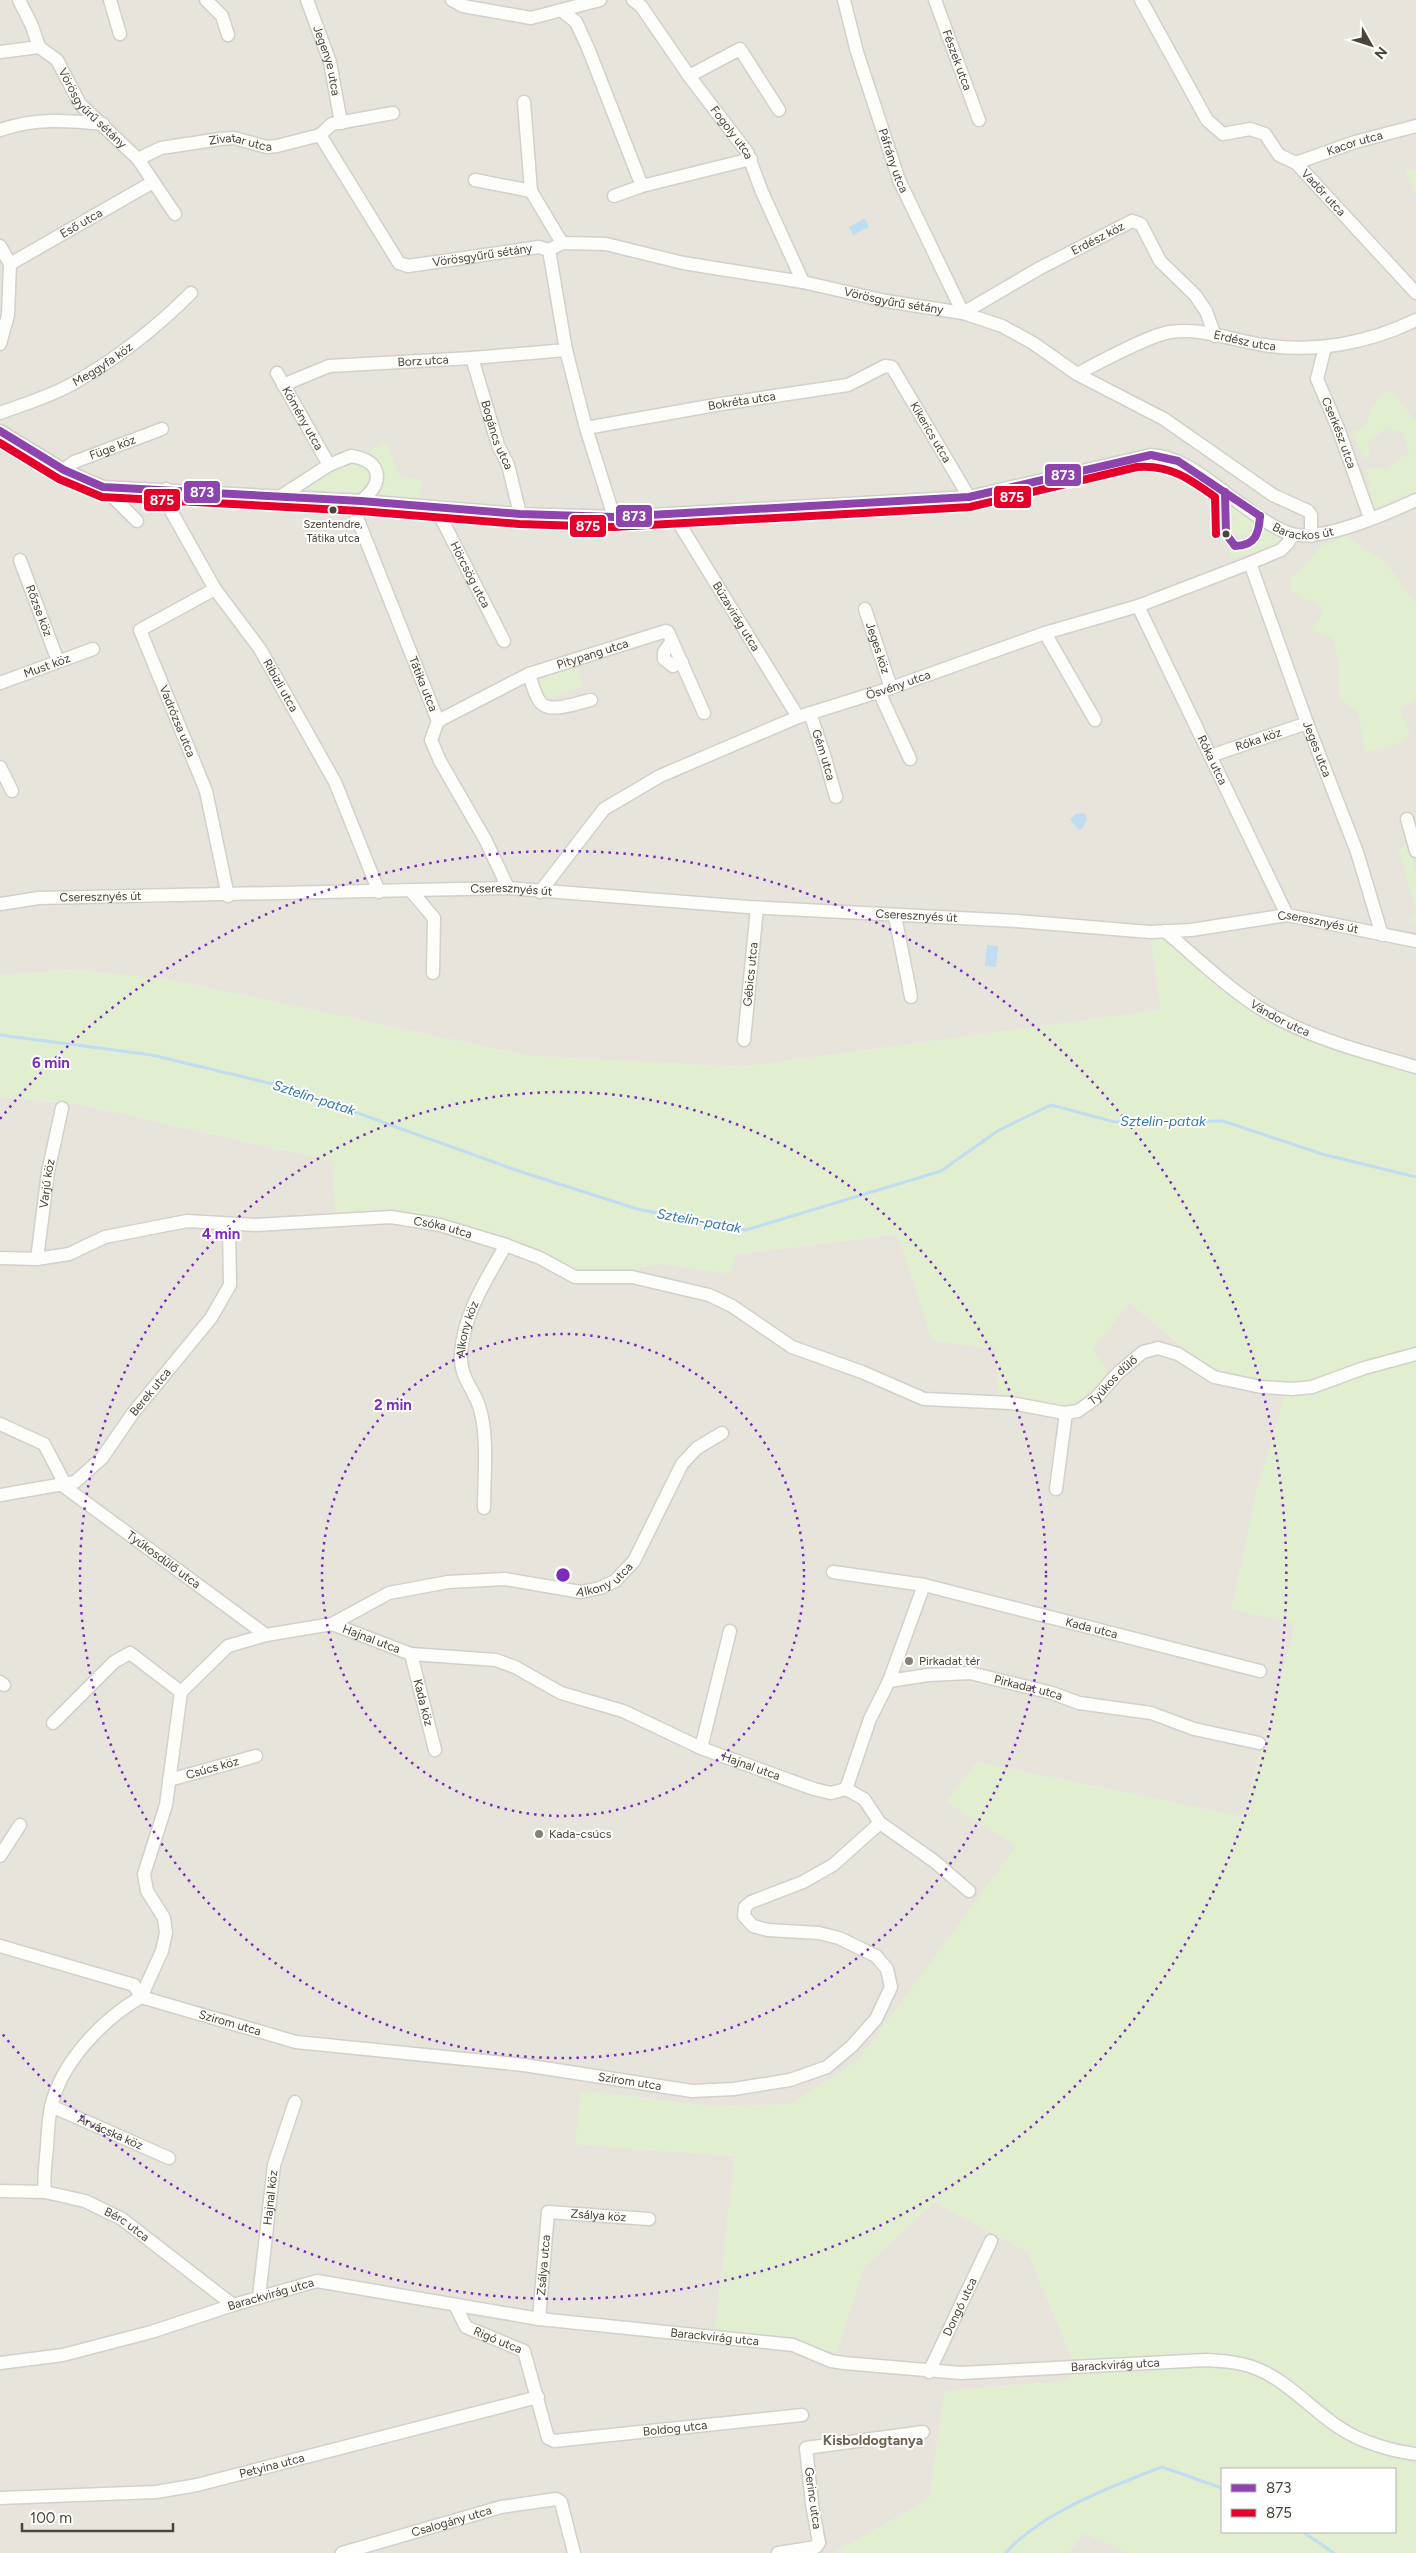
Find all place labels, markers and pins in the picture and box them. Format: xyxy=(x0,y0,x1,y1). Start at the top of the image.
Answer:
marker: Szentendre, Tátika utca xyxy=(328,505,338,515)
place label: Szentendre, Tátika utca xyxy=(303,518,363,545)
unlabelled marker xyxy=(1221,529,1231,539)
centre of rings xyxy=(554,1566,572,1584)
place label: Pirkadat tér xyxy=(919,1654,980,1668)
marker: Pirkadat tér xyxy=(903,1655,915,1667)
place label: Kada-csúcs xyxy=(549,1827,612,1841)
marker: Kada-csúcs xyxy=(533,1828,545,1840)

